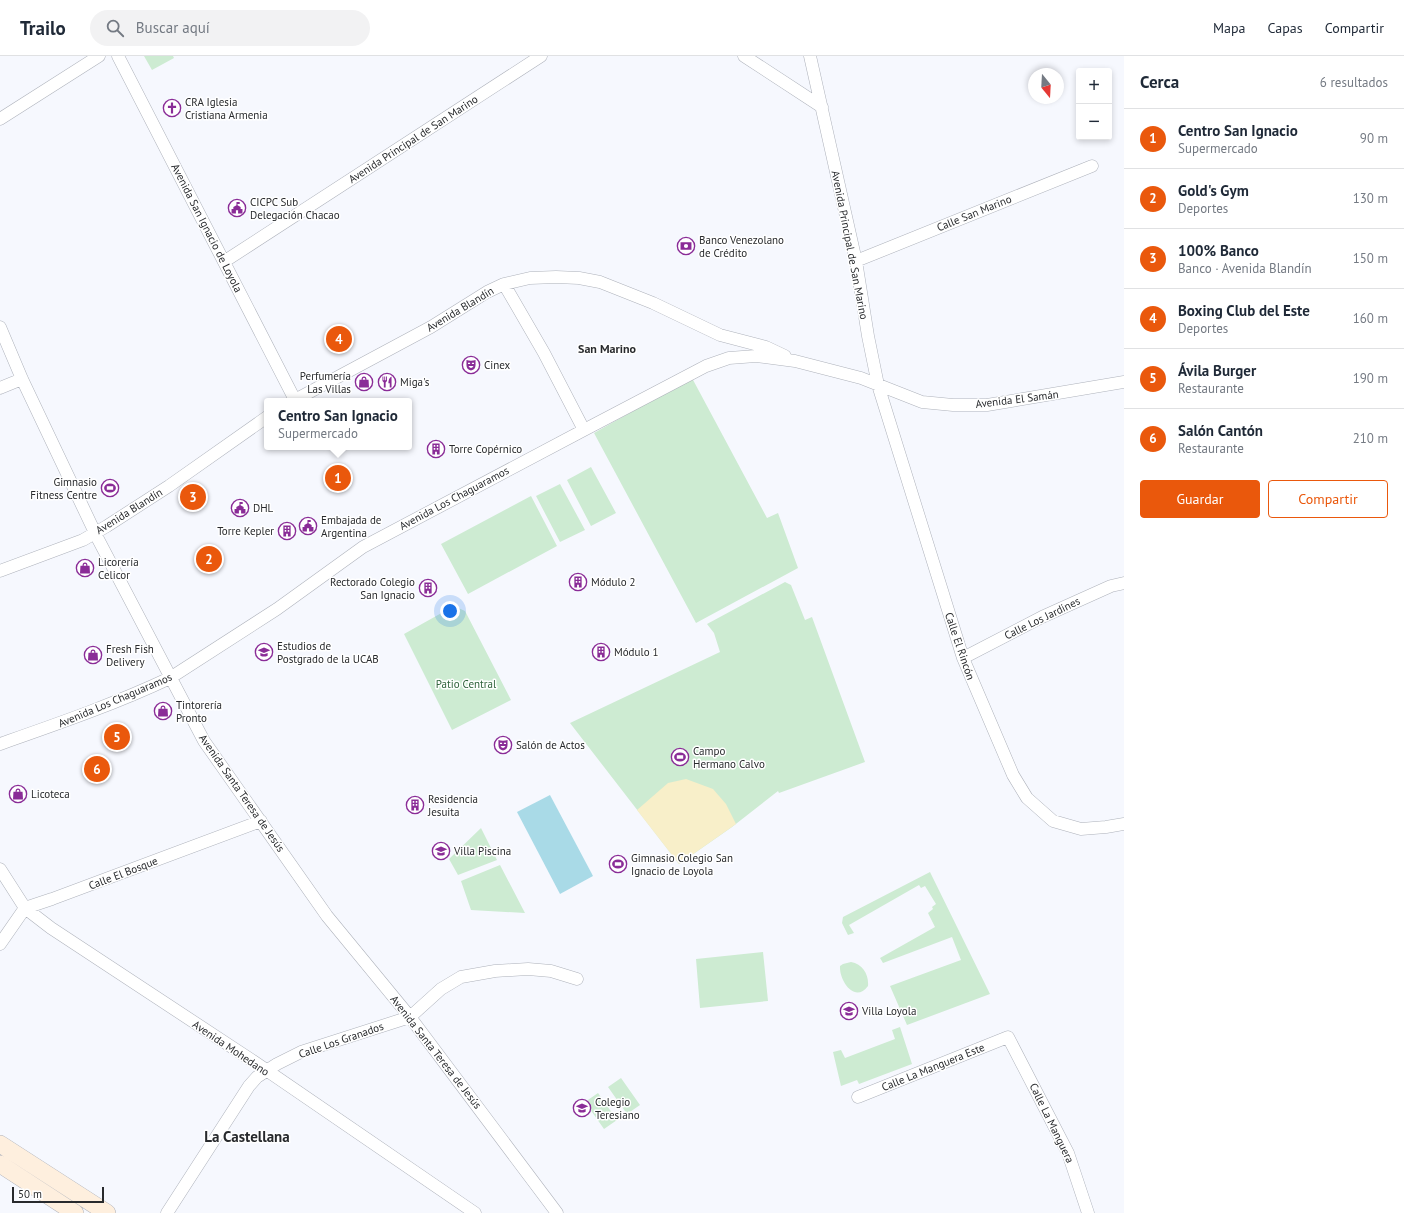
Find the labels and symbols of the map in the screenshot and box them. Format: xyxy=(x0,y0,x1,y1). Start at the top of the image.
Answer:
north arrow xyxy=(1028,68,1064,104)
street label: Avenida Principal de San Marino xyxy=(346,92,480,186)
place label: CRA Iglesia Cristiana Armenia xyxy=(185,95,268,122)
church icon: CRA Iglesia Cristiana Armenia xyxy=(162,98,182,118)
street label: Avenida San Ignacio de Loyola xyxy=(168,161,246,295)
street label: Avenida Principal de San Marino xyxy=(829,169,871,321)
street label: Calle San Marino xyxy=(935,192,1014,234)
place label: CICPC Sub Delegación Chacao xyxy=(250,195,340,222)
public building icon: CICPC Sub Delegación Chacao xyxy=(227,198,247,218)
place label: Banco Venezolano de Crédito xyxy=(699,233,784,260)
bank icon: Banco Venezolano de Crédito xyxy=(676,236,696,256)
street label: Avenida Blandín xyxy=(424,283,496,335)
pin: 4 xyxy=(326,324,352,354)
district label: San Marino xyxy=(578,341,636,356)
theatre icon: Cinex xyxy=(461,355,481,375)
place label: Cinex xyxy=(484,358,511,372)
place label: Perfumería Las Villas xyxy=(300,369,351,396)
shop icon: Perfumería Las Villas xyxy=(354,372,374,392)
restaurant icon: Miga's xyxy=(377,372,397,392)
place label: Miga's xyxy=(400,375,430,389)
street label: Avenida El Samán xyxy=(975,387,1059,411)
building icon: Torre Copérnico xyxy=(426,439,446,459)
place label: Torre Copérnico xyxy=(449,442,522,456)
pin: 1 xyxy=(325,463,351,493)
street label: Avenida Los Chaguaramos xyxy=(397,463,512,533)
place label: Gimnasio Fitness Centre xyxy=(30,475,97,502)
sports icon: Gimnasio Fitness Centre xyxy=(100,478,120,498)
pin: 3 xyxy=(180,482,206,512)
street label: Avenida Blandín xyxy=(93,485,165,537)
public building icon: DHL xyxy=(230,498,250,518)
place label: DHL xyxy=(253,501,274,515)
place label: Embajada de Argentina xyxy=(321,513,382,540)
public building icon: Embajada de Argentina xyxy=(298,516,318,536)
building icon: Torre Kepler xyxy=(277,521,297,541)
place label: Torre Kepler xyxy=(217,524,274,538)
pin: 2 xyxy=(196,544,222,574)
place label: Licorería Celicor xyxy=(98,555,139,582)
shop icon: Licorería Celicor xyxy=(75,558,95,578)
building icon: Módulo 2 xyxy=(568,572,588,592)
place label: Rectorado Colegio San Ignacio xyxy=(330,575,415,602)
place label: Módulo 2 xyxy=(591,575,635,589)
building icon: Rectorado Colegio San Ignacio xyxy=(418,578,438,598)
street label: Calle Los Jardines xyxy=(1002,593,1082,642)
your location xyxy=(440,601,460,621)
street label: Calle El Rincón xyxy=(942,610,978,682)
place label: Estudios de Postgrado de la UCAB xyxy=(277,639,379,666)
place label: Fresh Fish Delivery xyxy=(106,642,154,669)
school or university icon: Estudios de Postgrado de la UCAB xyxy=(254,642,274,662)
building icon: Módulo 1 xyxy=(591,642,611,662)
shop icon: Fresh Fish Delivery xyxy=(83,645,103,665)
place label: Módulo 1 xyxy=(614,645,658,659)
street label: Avenida Los Chaguaramos xyxy=(56,670,174,730)
park label: Patio Central xyxy=(436,677,497,691)
place label: Tintorería Pronto xyxy=(176,698,222,725)
shop icon: Tintorería Pronto xyxy=(153,701,173,721)
pin: 5 xyxy=(104,722,130,752)
street label: Avenida Santa Teresa de Jesús xyxy=(196,732,288,855)
theatre icon: Salón de Actos xyxy=(493,735,513,755)
place label: Salón de Actos xyxy=(516,738,585,752)
place label: Campo Hermano Calvo xyxy=(693,744,765,771)
sports icon: Campo Hermano Calvo xyxy=(670,747,690,767)
pin: 6 xyxy=(84,754,110,784)
shop icon: Licoteca xyxy=(8,784,28,804)
place label: Licoteca xyxy=(31,787,70,801)
place label: Residencia Jesuita xyxy=(427,792,478,819)
building icon: Residencia Jesuita xyxy=(405,795,425,815)
school or university icon: Villa Piscina xyxy=(431,841,451,861)
place label: Villa Piscina xyxy=(453,844,511,858)
place label: Gimnasio Colegio San Ignacio de Loyola xyxy=(631,851,733,878)
street label: Calle El Bosque xyxy=(86,853,160,893)
sports icon: Gimnasio Colegio San Ignacio de Loyola xyxy=(608,854,628,874)
street label: Avenida Santa Teresa de Jesús xyxy=(387,992,485,1112)
school or university icon: Villa Loyola xyxy=(839,1001,859,1021)
place label: Villa Loyola xyxy=(861,1004,916,1018)
street label: Avenida Mohedano xyxy=(190,1017,272,1079)
street label: Calle Los Granados xyxy=(297,1019,386,1061)
street label: Calle La Manguera Este xyxy=(879,1040,987,1094)
street label: Calle La Manguera xyxy=(1027,1081,1077,1165)
place label: Colegio Teresiano xyxy=(595,1095,640,1122)
school or university icon: Colegio Teresiano xyxy=(572,1098,592,1118)
district label: La Castellana xyxy=(204,1127,290,1146)
scale bar xyxy=(12,1185,104,1204)

